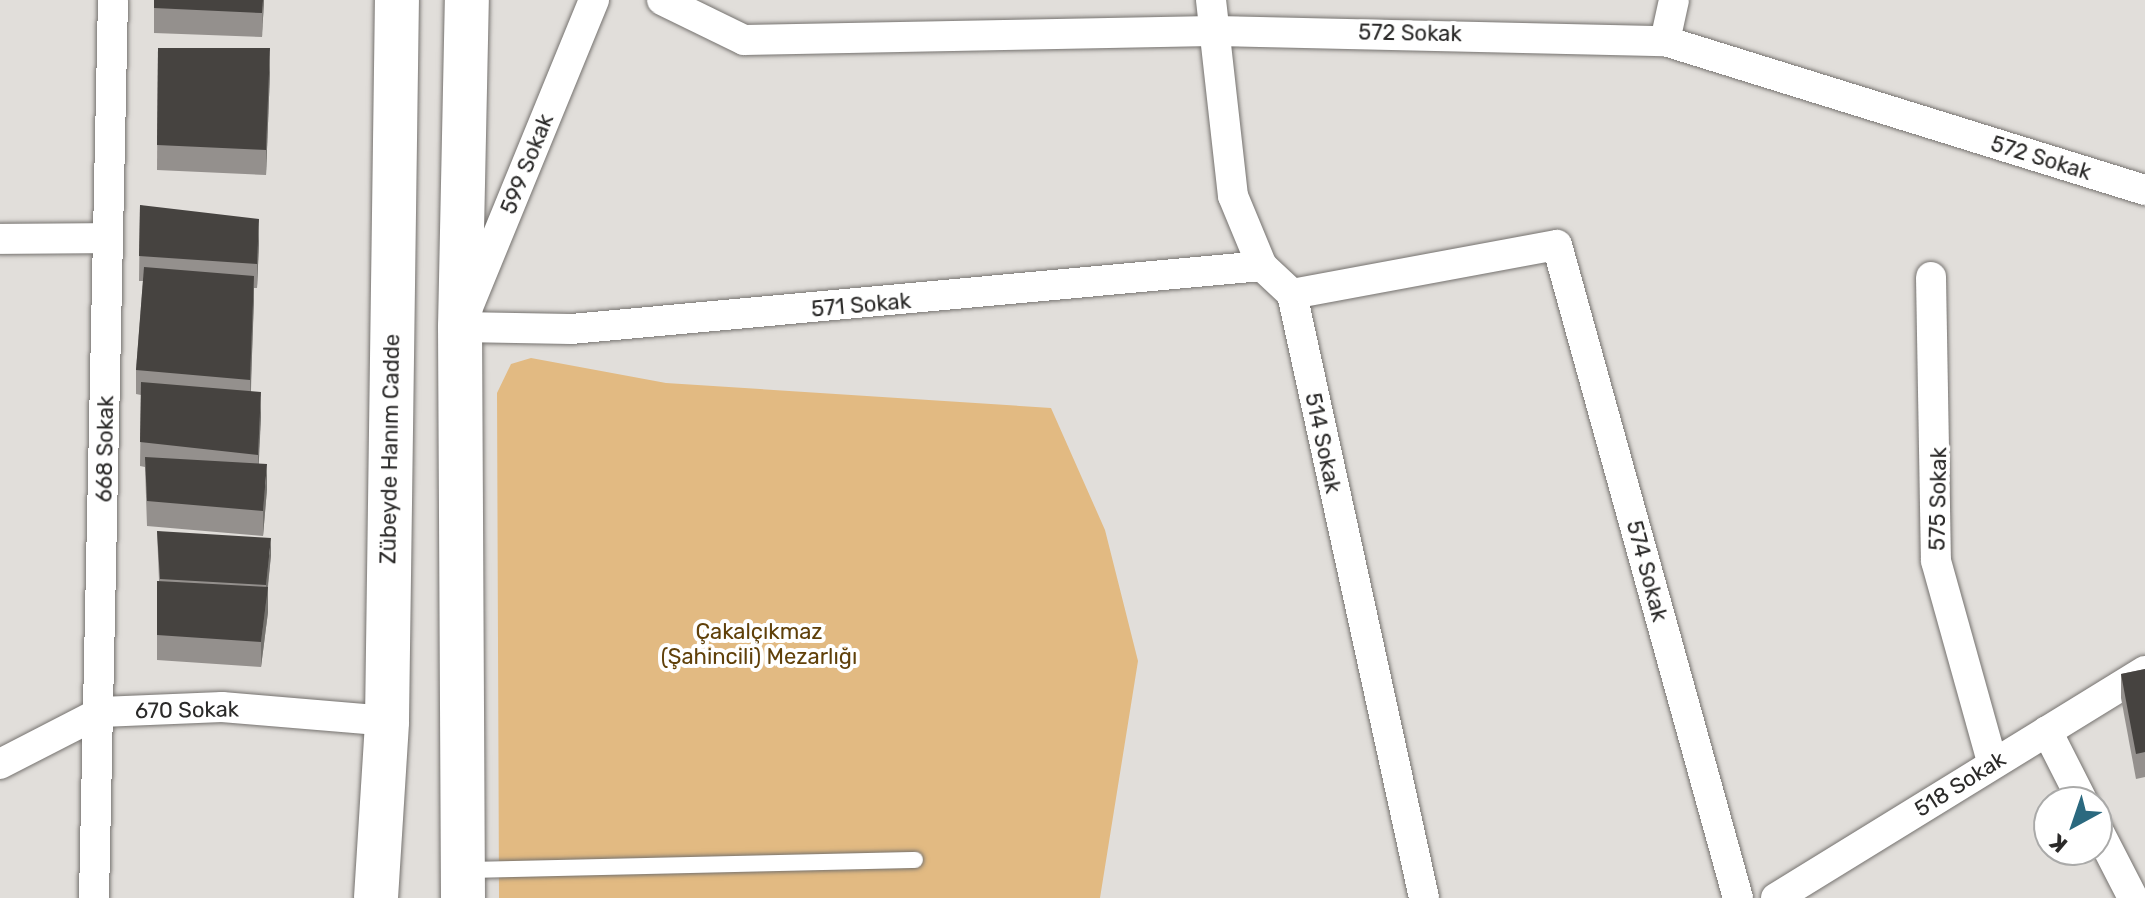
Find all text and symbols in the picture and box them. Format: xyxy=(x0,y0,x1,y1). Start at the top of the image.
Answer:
street label: 572 Sokak xyxy=(1358,19,1462,47)
street label: 599 Sokak xyxy=(495,110,559,218)
street label: 572 Sokak xyxy=(1988,130,2094,186)
street label: 571 Sokak xyxy=(810,287,912,323)
street label: Zübeyde Hanım Cadde xyxy=(375,334,405,564)
street label: 514 Sokak xyxy=(1299,390,1347,496)
street label: 668 Sokak xyxy=(91,395,119,503)
street label: 575 Sokak xyxy=(1924,447,1952,551)
street label: 574 Sokak xyxy=(1621,518,1673,624)
park label: Çakalçıkmaz (Şahincili) Mezarlığı xyxy=(661,618,857,670)
street label: 670 Sokak xyxy=(135,696,239,724)
street label: 518 Sokak xyxy=(1910,746,2010,822)
north arrow xyxy=(2033,786,2113,866)
text: K xyxy=(2044,828,2073,858)

